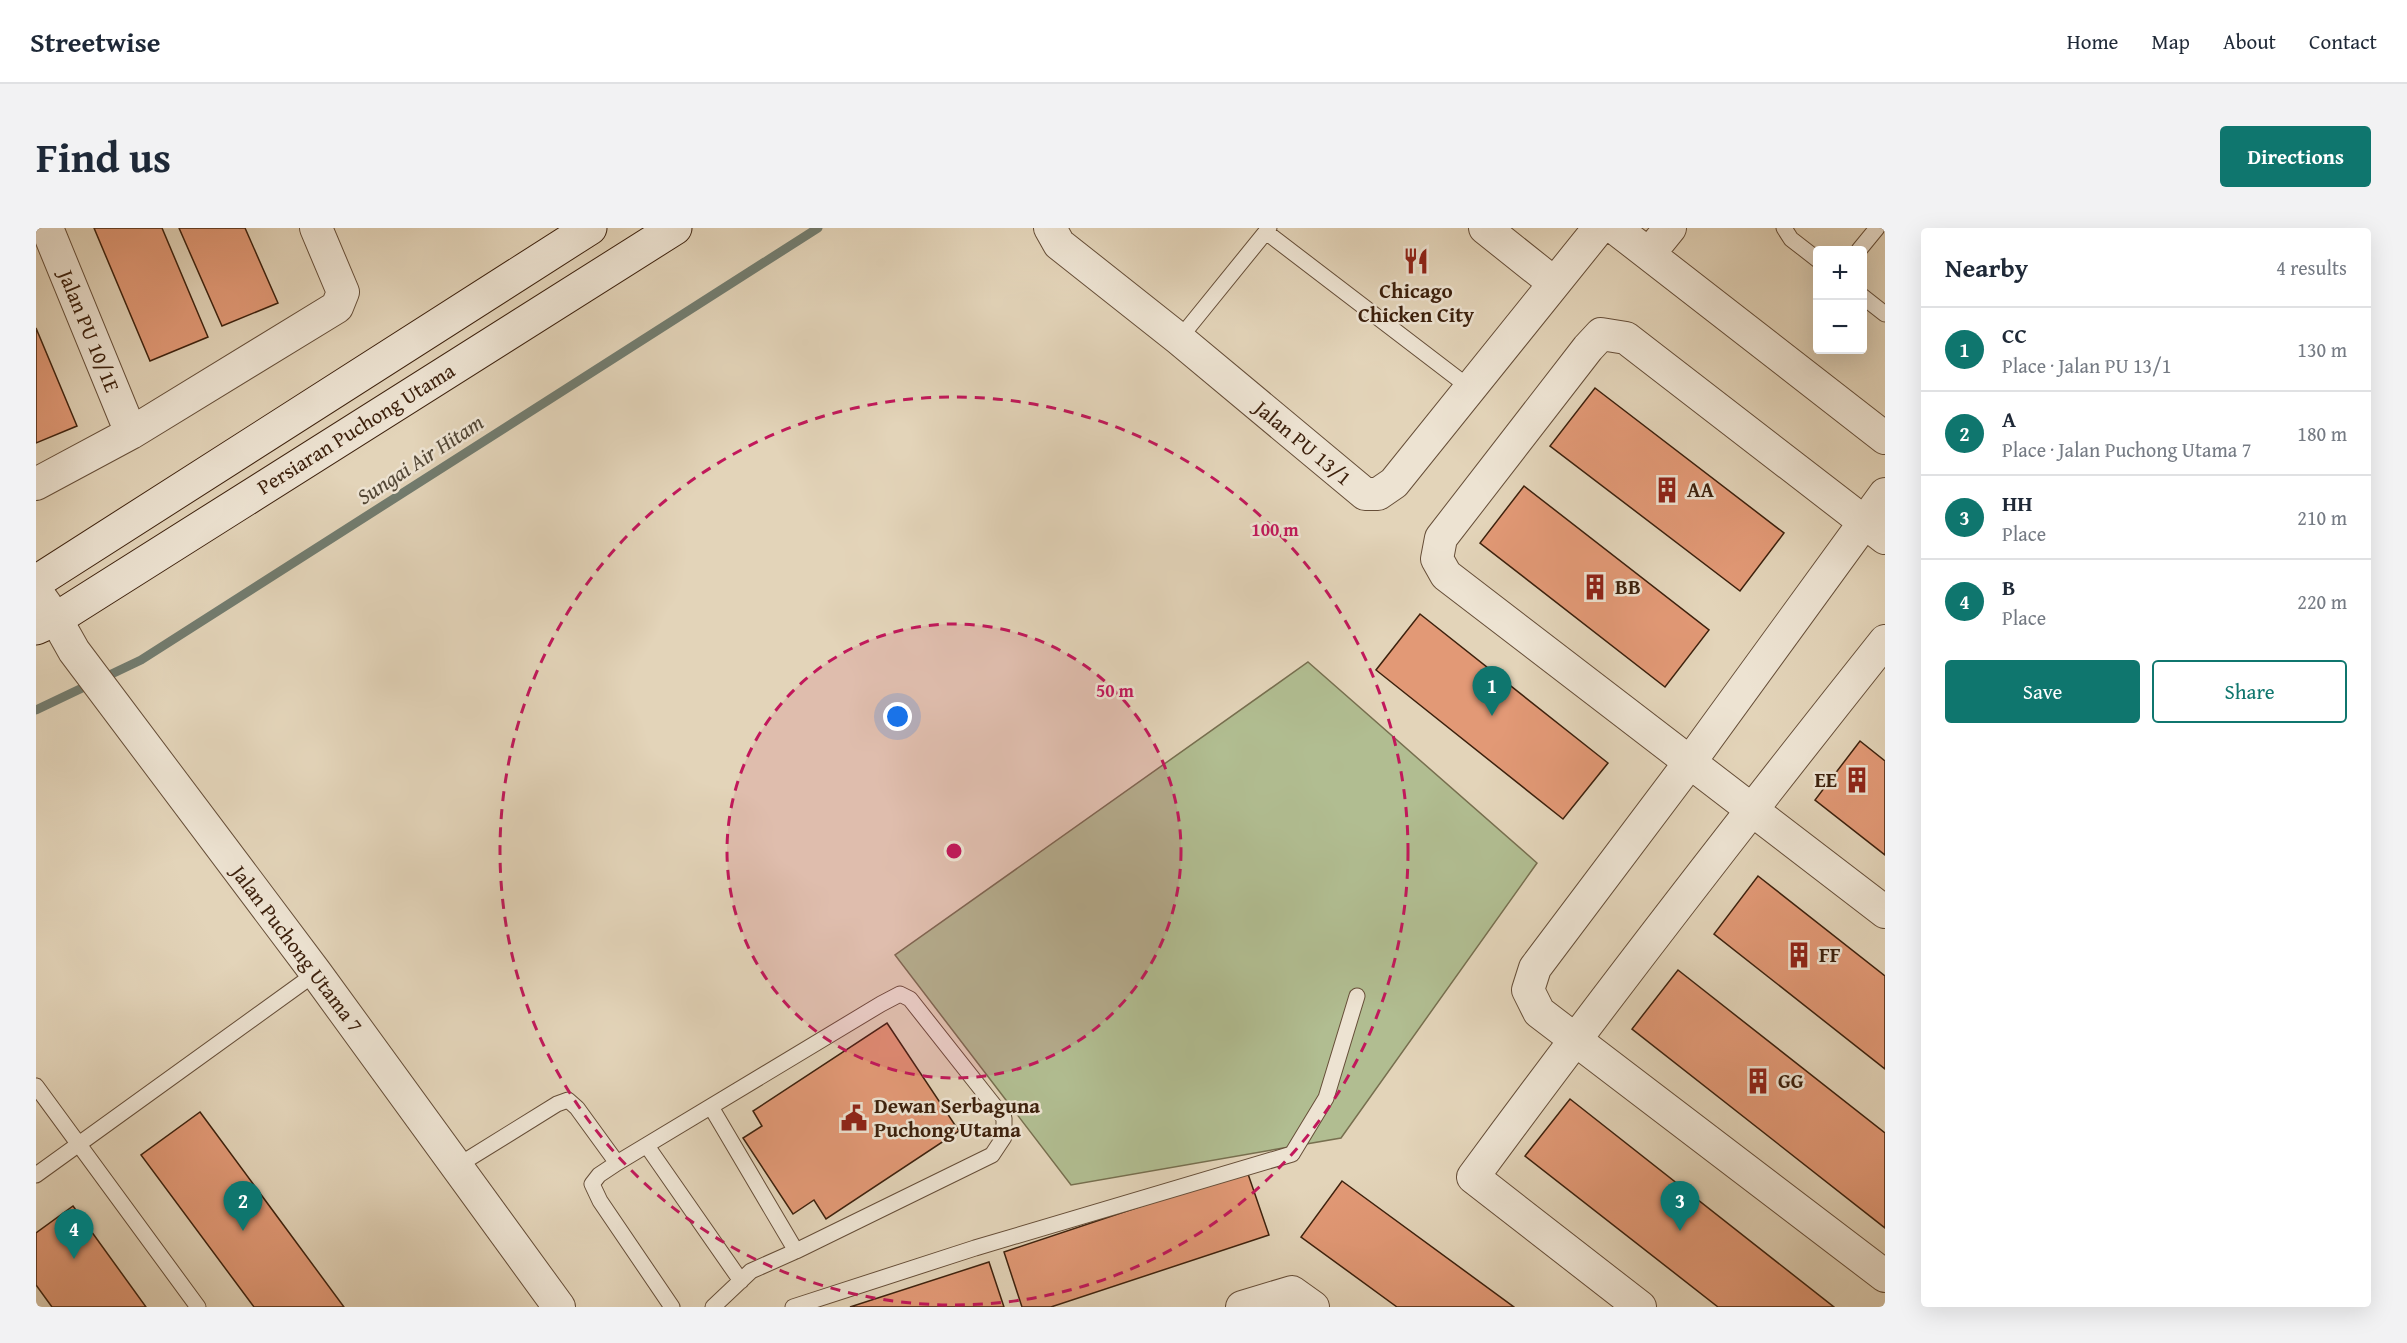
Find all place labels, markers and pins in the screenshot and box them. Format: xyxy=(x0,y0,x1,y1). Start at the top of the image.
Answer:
restaurant icon: Chicago Chicken City xyxy=(1401,246,1431,276)
place label: Chicago Chicken City xyxy=(1358,275,1474,330)
place label: AA xyxy=(1687,474,1714,505)
building icon: AA xyxy=(1652,475,1682,505)
place label: BB xyxy=(1615,571,1641,602)
building icon: BB xyxy=(1580,572,1610,602)
pin: 1 xyxy=(1472,666,1512,716)
place label: EE xyxy=(1815,764,1837,795)
building icon: EE xyxy=(1842,765,1872,795)
centre of rings xyxy=(944,841,964,861)
place label: FF xyxy=(1819,939,1841,970)
building icon: FF xyxy=(1784,940,1814,970)
place label: GG xyxy=(1778,1065,1804,1096)
building icon: GG xyxy=(1743,1066,1773,1096)
place label: Dewan Serbaguna Puchong Utama xyxy=(874,1090,1040,1145)
public building icon: Dewan Serbaguna Puchong Utama xyxy=(839,1103,869,1133)
pin: 2 xyxy=(224,1182,262,1231)
pin: 3 xyxy=(1660,1182,1700,1231)
pin: 4 xyxy=(54,1210,93,1259)

